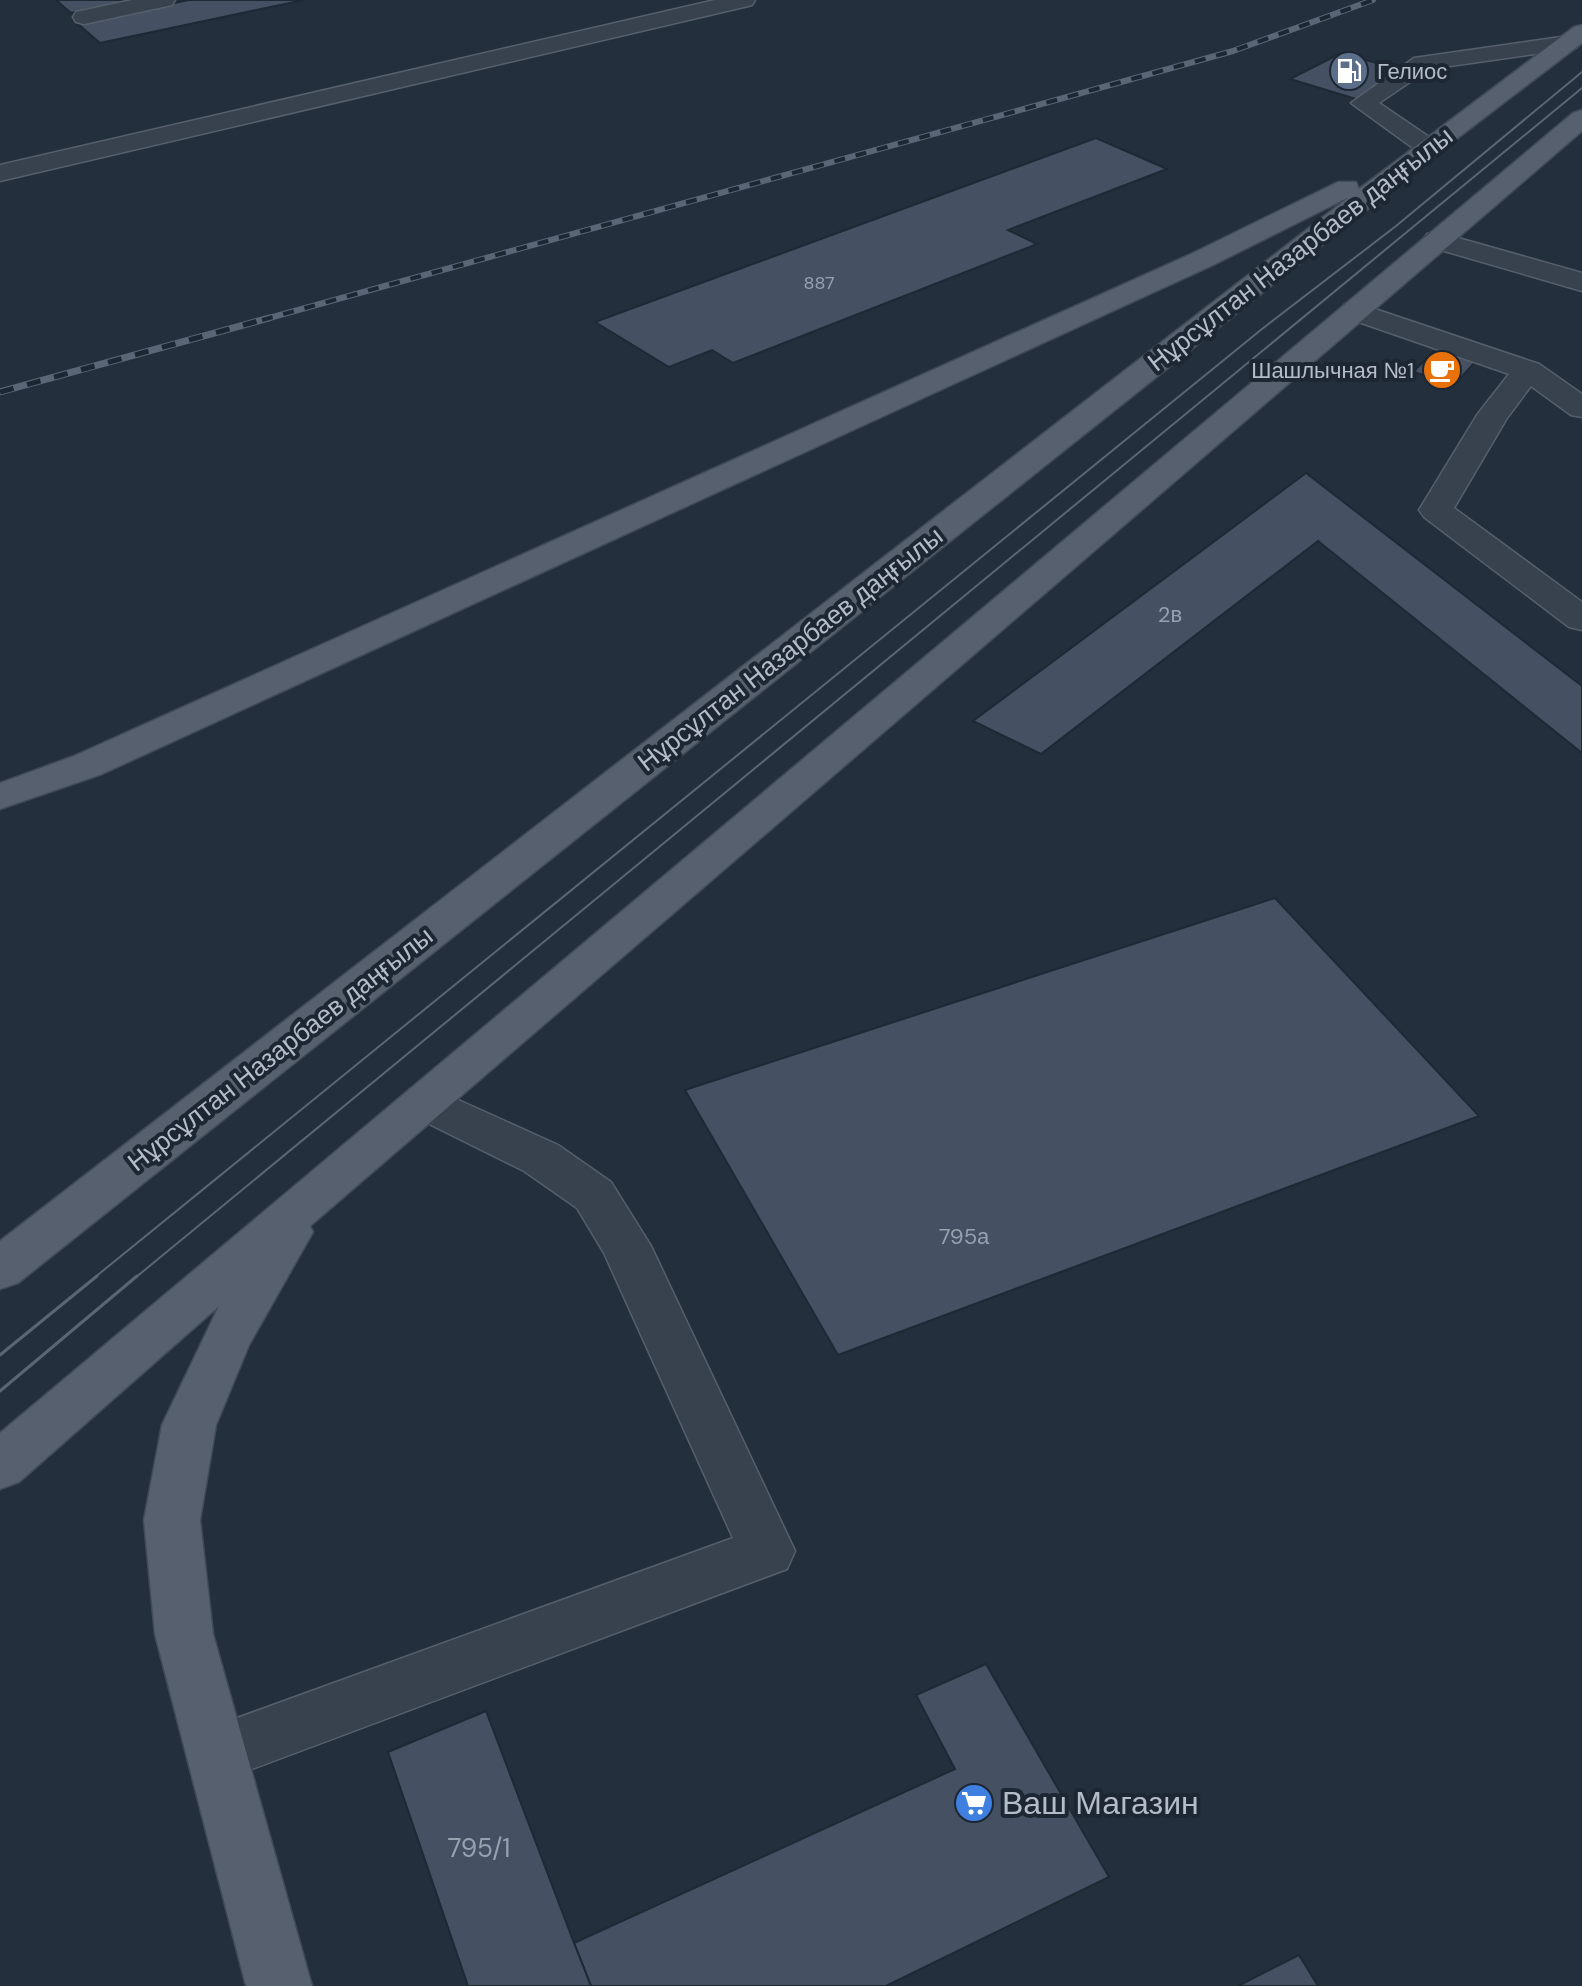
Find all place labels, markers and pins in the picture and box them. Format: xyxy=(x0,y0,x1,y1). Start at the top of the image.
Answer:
fuel station icon: Гелиос xyxy=(1328,50,1370,92)
place label: Гелиос xyxy=(1377,57,1447,86)
cafe icon: Шашлычная №1 xyxy=(1421,349,1463,391)
place label: Шашлычная №1 xyxy=(1251,356,1414,385)
supermarket icon: Ваш Магазин xyxy=(953,1782,995,1824)
place label: Ваш Магазин xyxy=(1002,1782,1199,1824)

